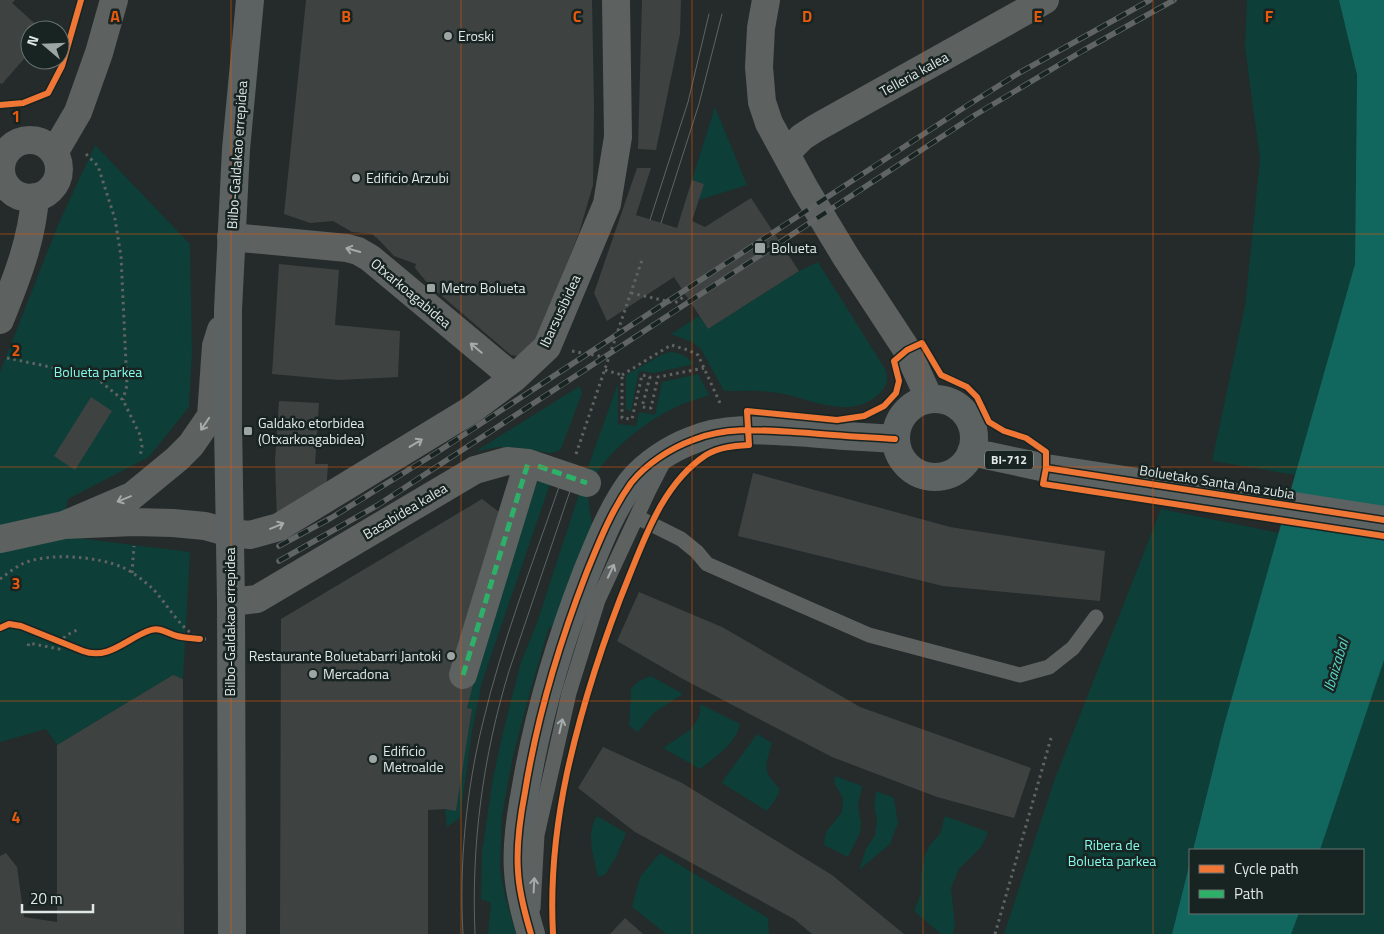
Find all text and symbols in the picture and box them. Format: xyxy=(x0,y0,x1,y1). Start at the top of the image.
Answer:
text: A xyxy=(110,4,120,28)
text: B xyxy=(341,4,351,28)
text: C xyxy=(573,4,582,28)
text: D xyxy=(802,4,812,28)
text: E xyxy=(1034,4,1043,28)
text: F xyxy=(1265,4,1274,28)
north arrow xyxy=(20,20,70,70)
place label: Eroski xyxy=(458,25,494,46)
marker: Eroski xyxy=(442,30,454,42)
text: N xyxy=(21,33,44,49)
street label: Telleria kalea xyxy=(876,46,952,101)
street label: Bilbo-Galdakao errepidea xyxy=(221,80,252,230)
text: 1 xyxy=(12,104,20,128)
place label: Edificio Arzubi xyxy=(366,167,449,188)
marker: Edificio Arzubi xyxy=(350,172,362,184)
place label: Bolueta xyxy=(771,237,817,258)
marker: Bolueta xyxy=(753,241,767,255)
one-way arrow xyxy=(345,245,361,255)
street label: Otxarkoagabidea xyxy=(367,253,456,333)
street label: Ibarsusibidea xyxy=(534,271,586,351)
place label: Metro Bolueta xyxy=(441,277,525,298)
marker: Metro Bolueta xyxy=(425,282,437,294)
text: 2 xyxy=(12,338,20,362)
one-way arrow xyxy=(470,342,483,353)
park label: Bolueta parkea xyxy=(54,361,142,382)
place label: Galdako etorbidea (Otxarkoagabidea) xyxy=(258,412,365,449)
one-way arrow xyxy=(200,417,210,431)
marker: Galdako etorbidea (Otxarkoagabidea) xyxy=(242,425,254,437)
one-way arrow xyxy=(409,438,423,448)
road number: BI-712 xyxy=(985,450,1033,470)
street label: Boluetako Santa Ana zubia xyxy=(1138,459,1296,504)
street label: Basabidea kalea xyxy=(359,477,451,544)
one-way arrow xyxy=(117,495,132,504)
one-way arrow xyxy=(269,521,284,531)
street label: Bilbo-Galdakao errepidea xyxy=(219,548,240,696)
one-way arrow xyxy=(607,564,617,579)
text: 3 xyxy=(12,571,20,595)
water label: Ibaizabal xyxy=(1317,634,1355,694)
place label: Restaurante Boluetabarri Jantoki xyxy=(249,645,441,666)
marker: Restaurante Boluetabarri Jantoki xyxy=(445,650,457,662)
place label: Mercadona xyxy=(323,663,389,684)
marker: Mercadona xyxy=(307,668,319,680)
one-way arrow xyxy=(557,718,566,734)
place label: Edificio Metroalde xyxy=(383,740,443,777)
marker: Edificio Metroalde xyxy=(367,753,379,765)
text: 4 xyxy=(12,805,21,829)
park label: Ribera de Bolueta parkea xyxy=(1068,834,1156,871)
legend xyxy=(1189,849,1364,914)
text: Cycle path xyxy=(1234,857,1299,880)
one-way arrow xyxy=(529,878,538,894)
scale bar xyxy=(22,882,94,914)
text: Path xyxy=(1234,882,1264,905)
text: 20 m xyxy=(30,887,63,910)

